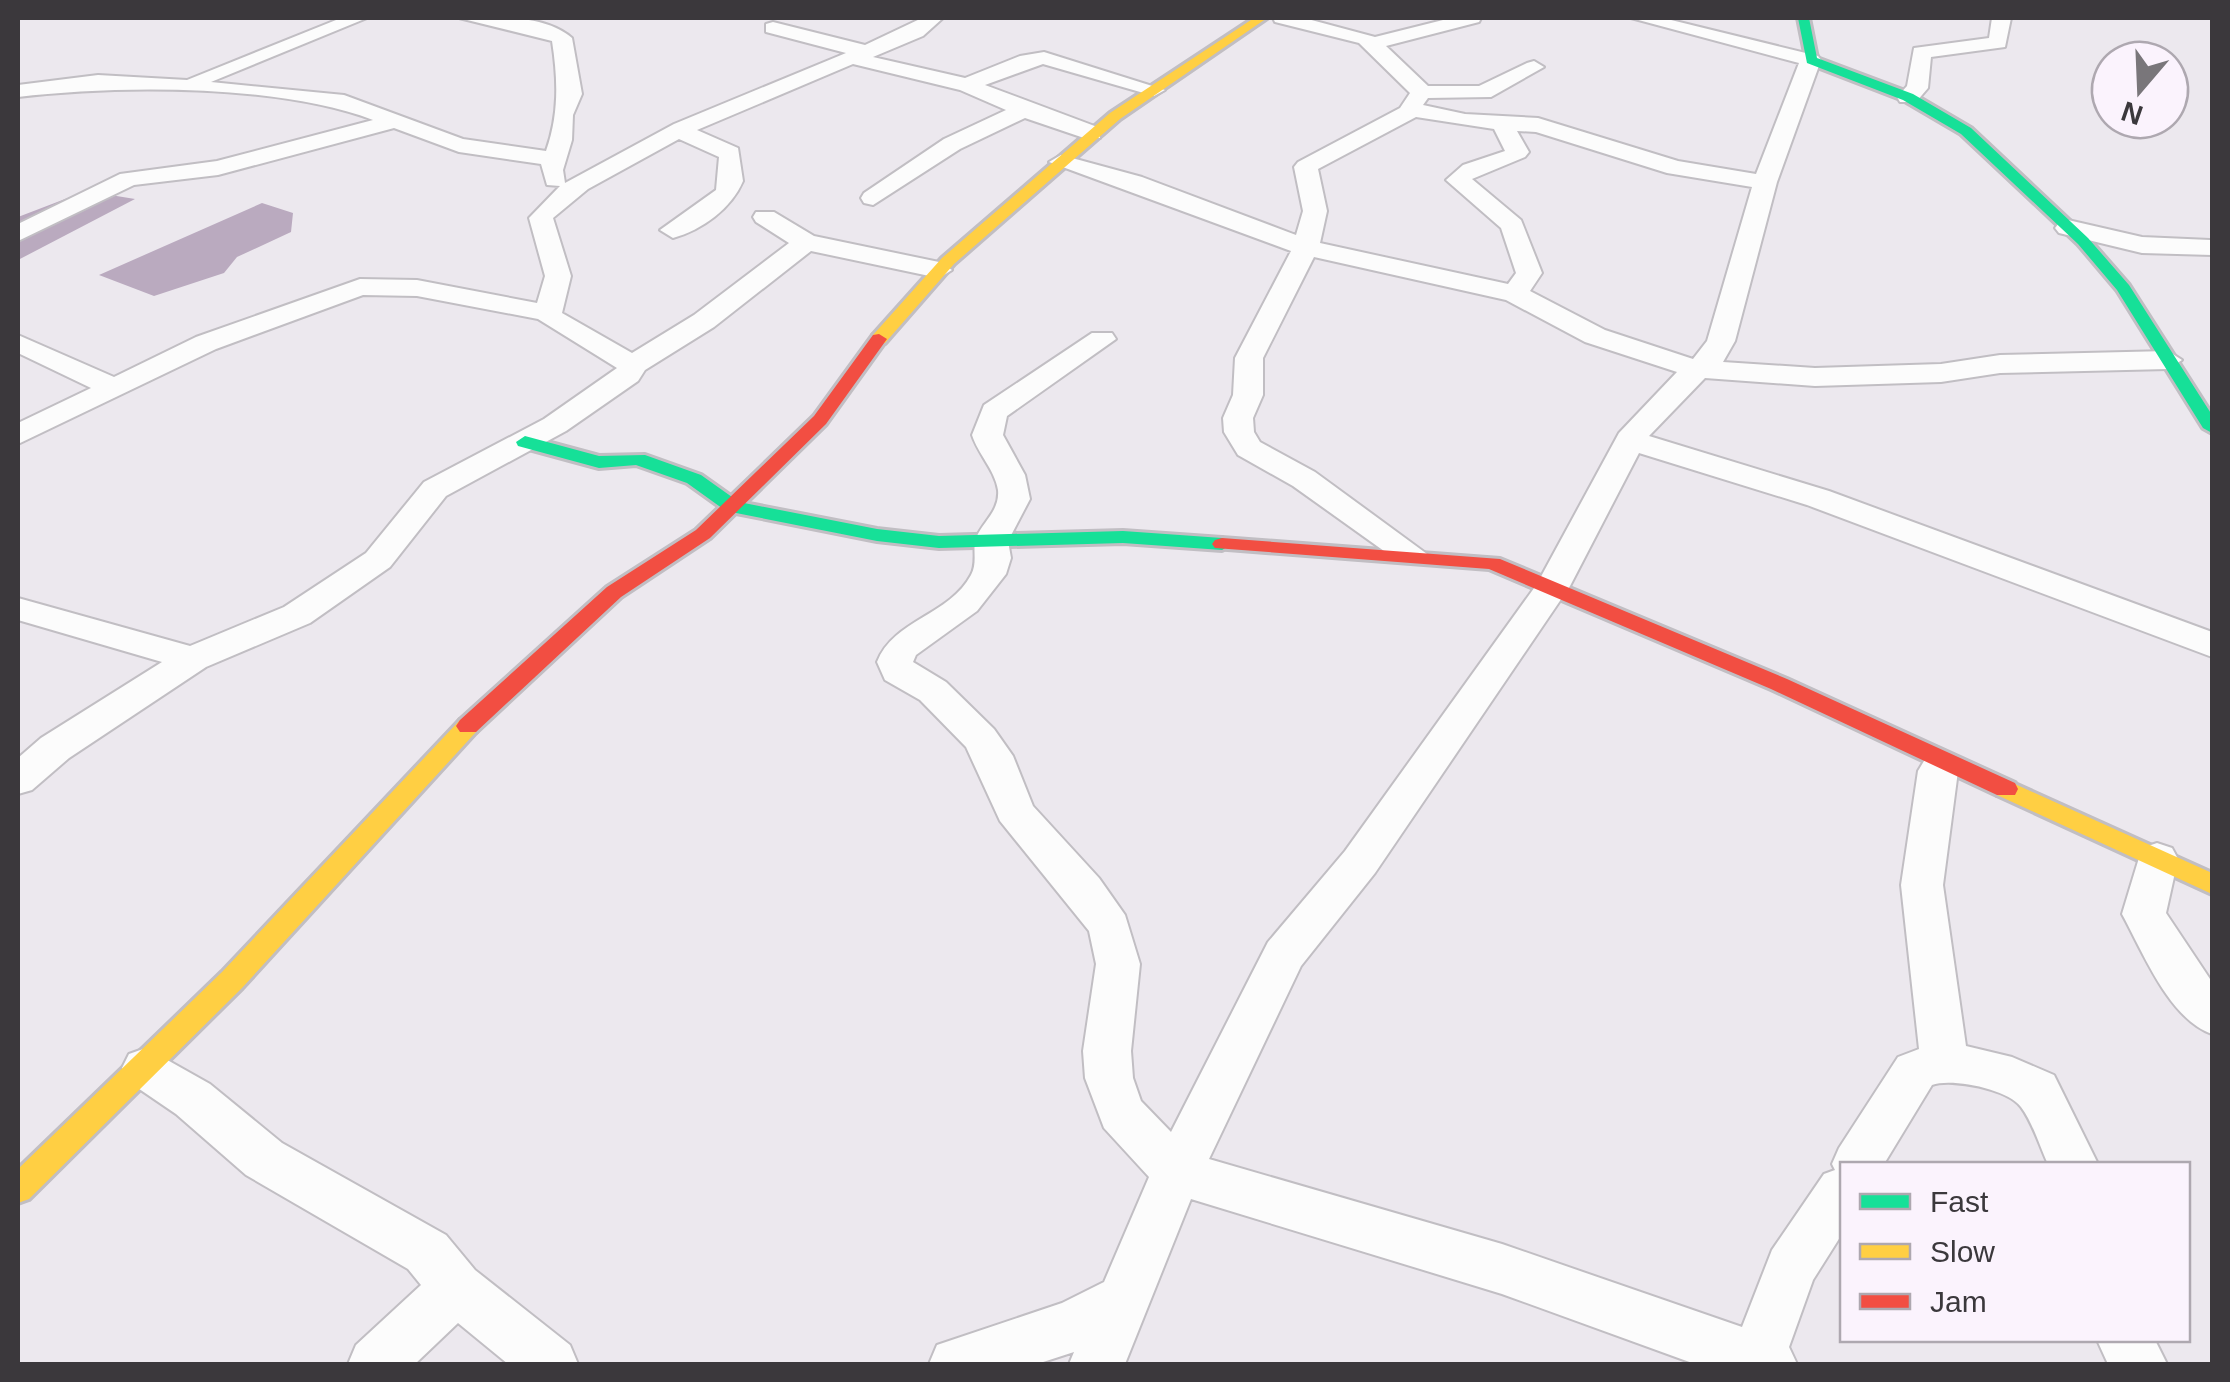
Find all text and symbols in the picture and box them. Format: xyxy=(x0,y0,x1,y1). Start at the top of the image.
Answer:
north arrow xyxy=(2090,40,2190,140)
text: N xyxy=(2117,95,2147,131)
legend xyxy=(1840,1162,2190,1342)
text: Fast xyxy=(1930,1185,1989,1218)
text: Slow xyxy=(1930,1235,1995,1268)
text: Jam xyxy=(1930,1285,1987,1318)

